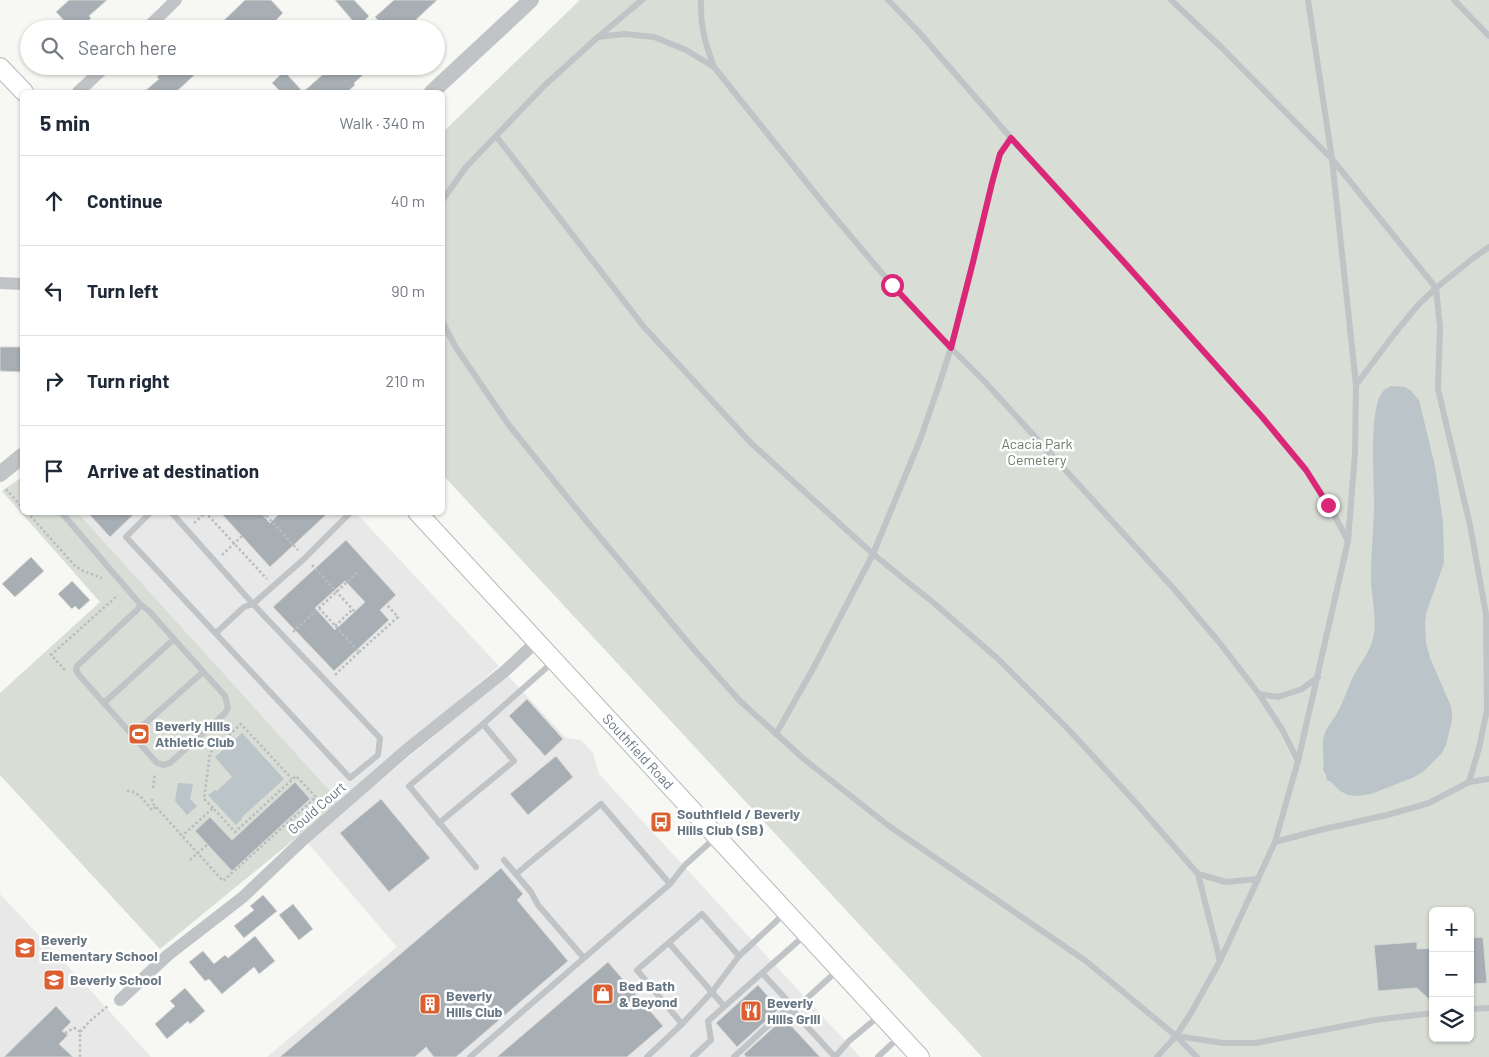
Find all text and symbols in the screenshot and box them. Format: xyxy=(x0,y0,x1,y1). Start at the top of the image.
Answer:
search box xyxy=(20,20,445,75)
icon: search xyxy=(38,34,66,62)
text: Search here xyxy=(78,36,177,59)
text: 5 min xyxy=(40,110,90,135)
text: Walk · 340 m xyxy=(340,113,425,132)
icon: ahead xyxy=(40,187,68,215)
text: Continue xyxy=(87,189,163,212)
text: 40 m xyxy=(391,191,425,210)
route start xyxy=(881,274,904,297)
icon: left xyxy=(40,277,68,305)
text: Turn left xyxy=(87,279,158,302)
text: 90 m xyxy=(391,281,425,300)
icon: right xyxy=(40,367,68,395)
text: Turn right xyxy=(87,369,169,392)
text: 210 m xyxy=(386,371,425,390)
park label: Acacia Park Cemetery xyxy=(1001,435,1073,468)
icon: arrive xyxy=(40,457,68,485)
text: Arrive at destination xyxy=(87,459,259,482)
route end xyxy=(1317,494,1340,517)
street label: Southfield Road xyxy=(599,710,678,793)
place label: Beverly Hills Athletic Club xyxy=(155,717,235,750)
sports icon: Beverly Hills Athletic Club xyxy=(127,722,151,746)
street label: Gould Court xyxy=(284,778,349,837)
place label: Southfield / Beverly Hills Club (SB) xyxy=(677,805,800,838)
bus stop icon: Southfield / Beverly Hills Club (SB) xyxy=(649,810,673,834)
map controls xyxy=(1429,907,1474,1042)
button: + xyxy=(1429,907,1474,952)
place label: Beverly Elementary School xyxy=(41,931,158,964)
school or university icon: Beverly Elementary School xyxy=(13,936,37,960)
button: − xyxy=(1429,952,1474,997)
school or university icon: Beverly School xyxy=(42,968,66,992)
place label: Beverly School xyxy=(70,971,162,988)
place label: Bed Bath & Beyond xyxy=(619,977,678,1010)
shop icon: Bed Bath & Beyond xyxy=(591,982,615,1006)
place label: Beverly Hills Club xyxy=(446,987,503,1020)
building icon: Beverly Hills Club xyxy=(418,992,442,1016)
place label: Beverly Hills Grill xyxy=(767,994,820,1027)
button: layers xyxy=(1429,997,1474,1042)
restaurant icon: Beverly Hills Grill xyxy=(739,999,763,1023)

